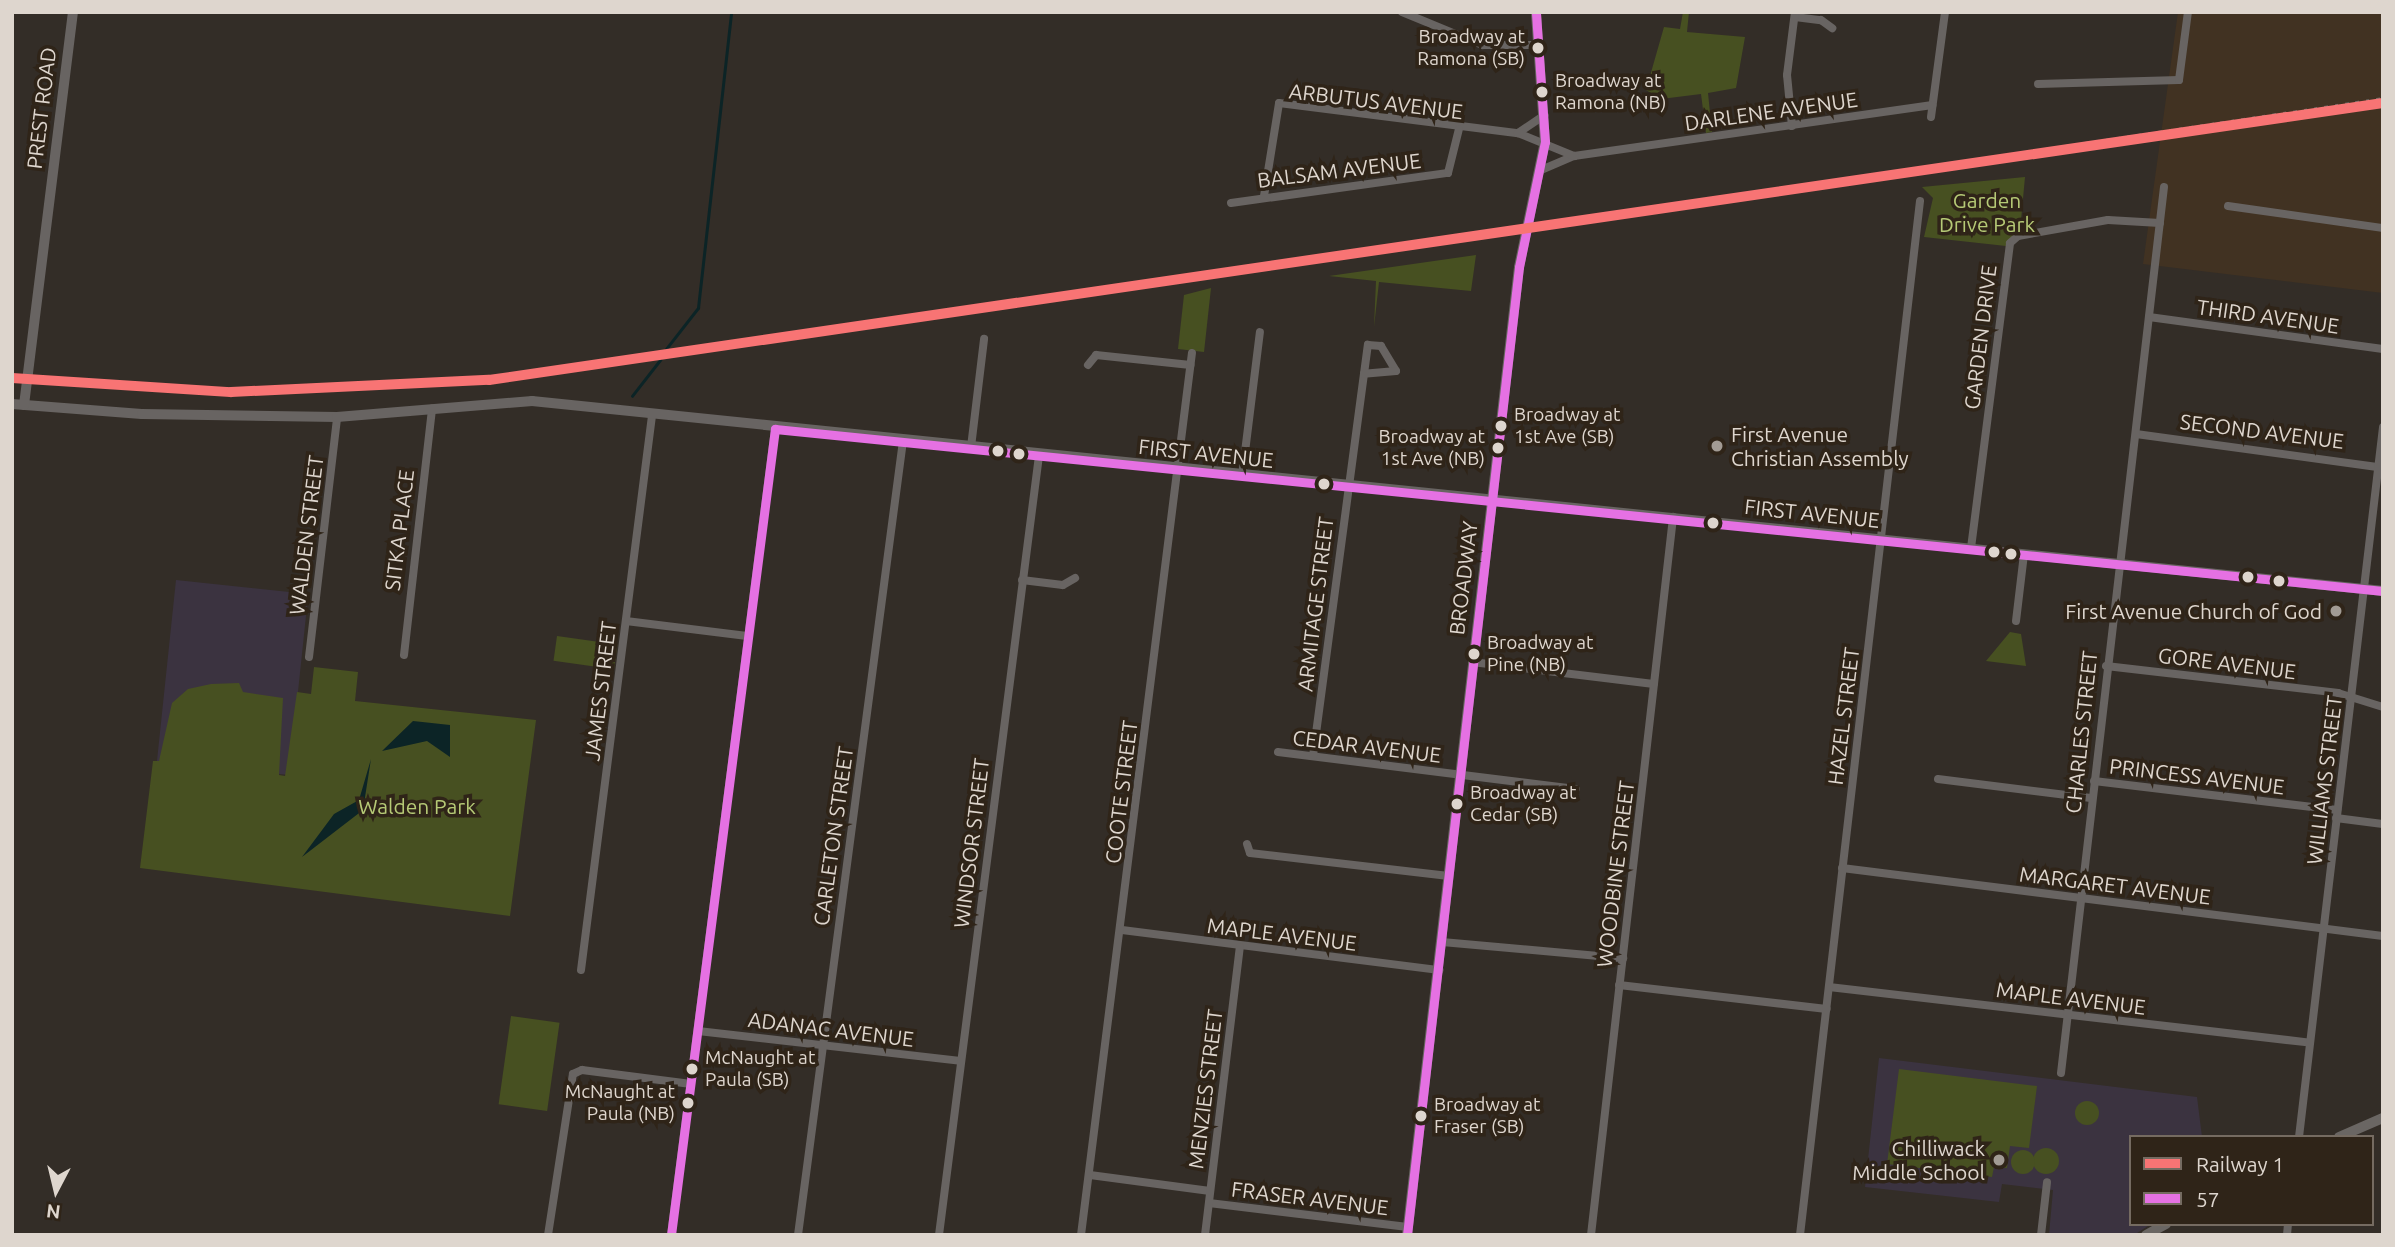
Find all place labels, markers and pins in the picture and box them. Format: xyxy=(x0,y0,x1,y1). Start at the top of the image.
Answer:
place label: Broadway at Ramona (SB) xyxy=(1417,26,1525,70)
marker: Broadway at Ramona (SB) xyxy=(1531,41,1545,55)
place label: Broadway at Ramona (NB) xyxy=(1555,70,1666,114)
marker: Broadway at Ramona (NB) xyxy=(1535,85,1549,99)
place label: Broadway at 1st Ave (SB) xyxy=(1514,404,1620,448)
marker: Broadway at 1st Ave (SB) xyxy=(1494,419,1508,433)
place label: First Avenue Christian Assembly xyxy=(1731,421,1909,471)
place label: Broadway at 1st Ave (NB) xyxy=(1379,426,1485,470)
marker: First Avenue Christian Assembly xyxy=(1709,438,1725,454)
marker: Broadway at 1st Ave (NB) xyxy=(1491,441,1505,455)
unlabelled marker xyxy=(991,444,1005,458)
unlabelled marker xyxy=(1012,447,1026,461)
unlabelled marker xyxy=(1317,477,1331,491)
unlabelled marker xyxy=(1706,516,1720,530)
unlabelled marker xyxy=(1987,545,2001,559)
unlabelled marker xyxy=(2004,547,2018,561)
unlabelled marker xyxy=(2241,570,2255,584)
unlabelled marker xyxy=(2272,574,2286,588)
place label: First Avenue Church of God xyxy=(2065,598,2322,624)
marker: First Avenue Church of God xyxy=(2328,603,2344,619)
place label: Broadway at Pine (NB) xyxy=(1487,632,1593,676)
marker: Broadway at Pine (NB) xyxy=(1467,647,1481,661)
place label: Broadway at Cedar (SB) xyxy=(1470,782,1576,826)
marker: Broadway at Cedar (SB) xyxy=(1450,797,1464,811)
place label: McNaught at Paula (SB) xyxy=(705,1047,815,1091)
marker: McNaught at Paula (SB) xyxy=(685,1062,699,1076)
place label: McNaught at Paula (NB) xyxy=(565,1081,675,1125)
place label: Broadway at Fraser (SB) xyxy=(1434,1094,1540,1138)
marker: McNaught at Paula (NB) xyxy=(681,1096,695,1110)
marker: Broadway at Fraser (SB) xyxy=(1414,1109,1428,1123)
place label: Chilliwack Middle School xyxy=(1852,1135,1985,1185)
marker: Chilliwack Middle School xyxy=(1991,1152,2007,1168)

